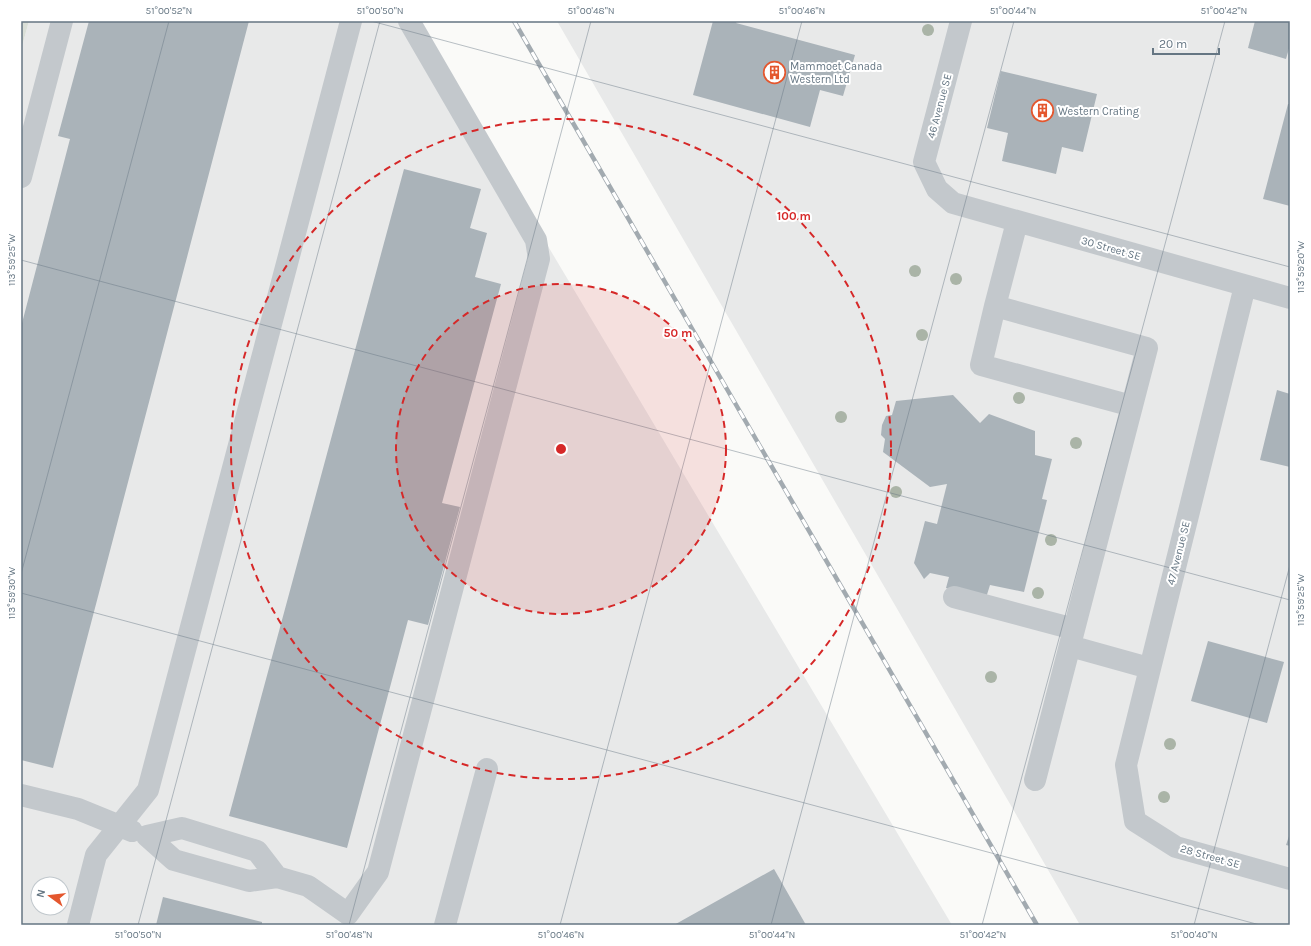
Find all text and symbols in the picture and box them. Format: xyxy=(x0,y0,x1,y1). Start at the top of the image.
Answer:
text: 51°00'52"N xyxy=(146,5,192,17)
text: 51°00'50"N xyxy=(356,5,404,17)
text: 51°00'48"N xyxy=(567,5,615,17)
text: 51°00'46"N xyxy=(779,5,825,17)
text: 51°00'44"N xyxy=(990,5,1036,17)
text: 51°00'42"N xyxy=(1201,5,1247,17)
scale bar xyxy=(1153,30,1219,56)
text: 20 m xyxy=(1159,37,1187,51)
building icon: Mammoet Canada Western Ltd xyxy=(761,59,787,85)
place label: Mammoet Canada Western Ltd xyxy=(790,60,882,86)
street label: 46 Avenue SE xyxy=(925,72,954,140)
building icon: Western Crating xyxy=(1029,98,1055,124)
place label: Western Crating xyxy=(1058,105,1140,118)
text: 100 m xyxy=(777,209,811,223)
text: 113°59'25"W xyxy=(6,234,18,286)
street label: 30 Street SE xyxy=(1080,234,1142,263)
text: 113°59'20"W xyxy=(1295,241,1307,293)
text: 50 m xyxy=(664,326,693,340)
centre of rings xyxy=(554,442,568,456)
street label: 47 Avenue SE xyxy=(1164,520,1193,587)
text: 113°59'30"W xyxy=(6,567,18,619)
text: 113°59'25"W xyxy=(1295,574,1307,626)
street label: 28 Street SE xyxy=(1179,842,1241,871)
north arrow xyxy=(30,876,70,916)
text: N xyxy=(34,888,48,899)
text: 51°00'50"N xyxy=(114,929,162,941)
text: 51°00'48"N xyxy=(325,929,373,941)
text: 51°00'46"N xyxy=(538,929,584,941)
text: 51°00'44"N xyxy=(749,929,795,941)
text: 51°00'42"N xyxy=(960,929,1006,941)
text: 51°00'40"N xyxy=(1171,929,1218,941)

